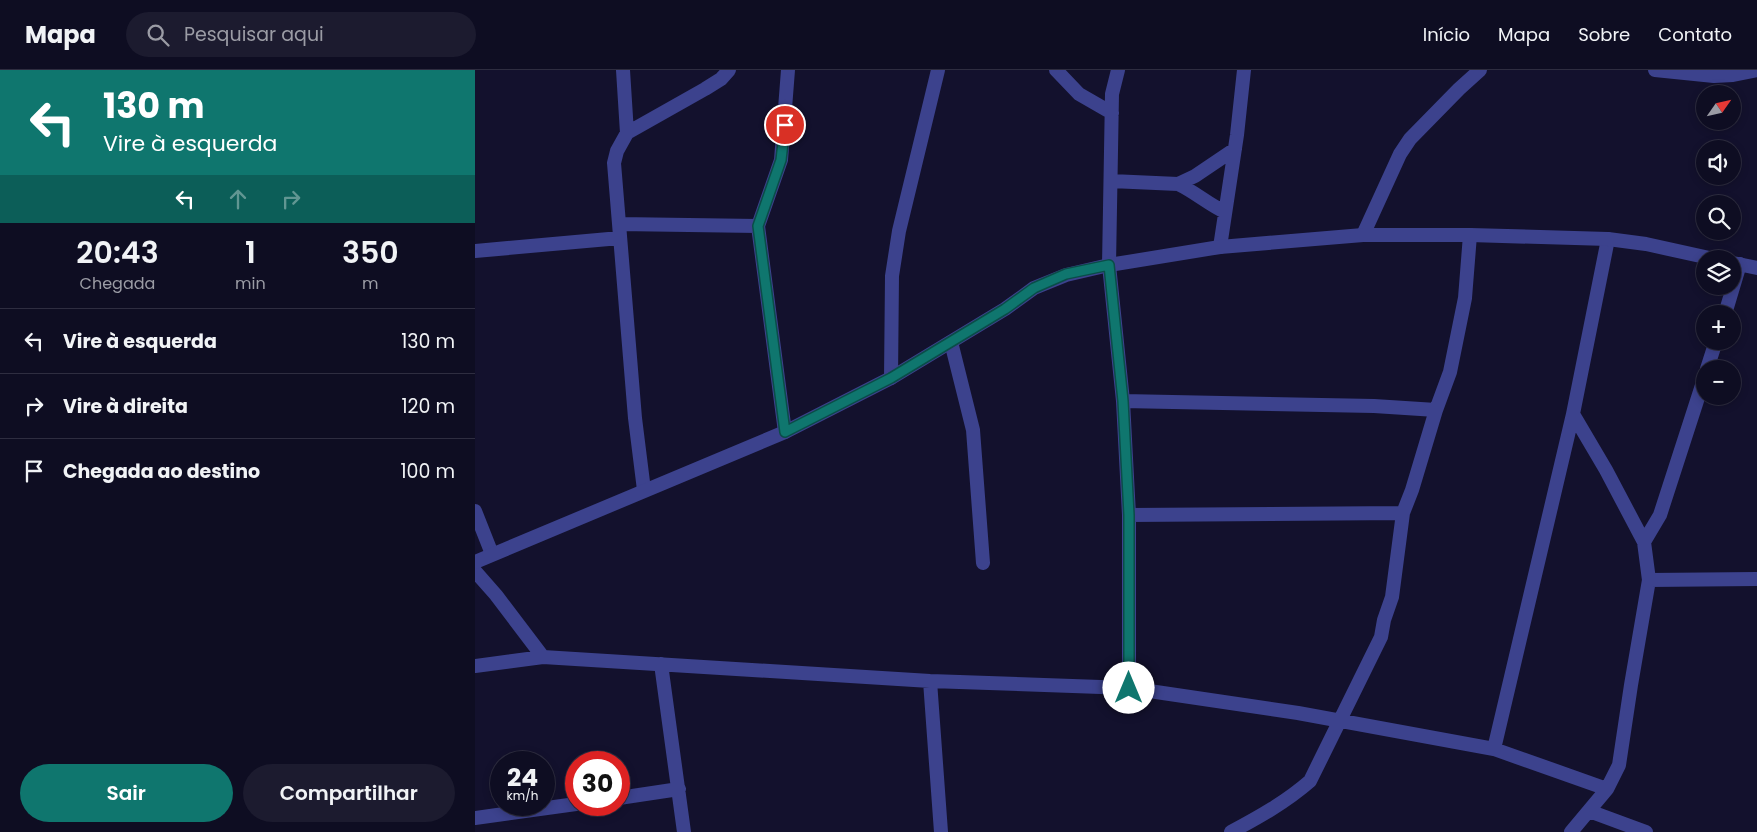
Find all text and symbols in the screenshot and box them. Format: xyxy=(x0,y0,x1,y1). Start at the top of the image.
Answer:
search box xyxy=(126,12,476,57)
text: Mapa xyxy=(25,18,96,51)
icon: search xyxy=(144,21,172,49)
text: Pesquisar aqui xyxy=(184,21,324,48)
text: Início xyxy=(1423,22,1470,47)
text: Mapa xyxy=(1498,22,1550,47)
text: Sobre xyxy=(1578,22,1630,47)
text: Contato xyxy=(1658,22,1732,47)
text: 130 m xyxy=(103,81,205,130)
north arrow xyxy=(1696,85,1741,130)
map controls xyxy=(1696,85,1741,405)
icon: left xyxy=(20,90,85,155)
pin xyxy=(764,104,806,146)
icon: arrive xyxy=(771,111,799,139)
text: Vire à esquerda xyxy=(103,128,277,159)
button: sound xyxy=(1696,140,1741,185)
icon: left xyxy=(171,185,199,213)
icon: ahead xyxy=(224,185,252,213)
icon: right xyxy=(277,185,305,213)
button: search xyxy=(1696,195,1741,240)
text: 20:43 xyxy=(76,231,159,274)
text: 1 xyxy=(245,231,256,274)
text: 350 xyxy=(342,231,399,274)
button: layers xyxy=(1696,250,1741,295)
text: Chegada xyxy=(80,272,155,295)
text: min xyxy=(235,272,266,295)
text: m xyxy=(362,272,379,295)
button: + xyxy=(1696,305,1741,350)
icon: left xyxy=(20,327,48,355)
text: Vire à esquerda xyxy=(63,328,217,355)
text: 130 m xyxy=(401,328,455,355)
button: − xyxy=(1696,360,1741,405)
icon: right xyxy=(20,392,48,420)
text: Vire à direita xyxy=(63,393,188,420)
text: 120 m xyxy=(401,393,455,420)
icon: arrive xyxy=(20,457,48,485)
text: Chegada ao destino xyxy=(63,458,260,485)
text: 100 m xyxy=(400,458,455,485)
position arrow xyxy=(1102,661,1154,713)
speed limit sign: 30 xyxy=(565,751,630,816)
text: 24 xyxy=(507,760,538,795)
button: Sair xyxy=(20,764,233,822)
button: Compartilhar xyxy=(243,764,455,822)
text: km/h xyxy=(507,787,538,804)

